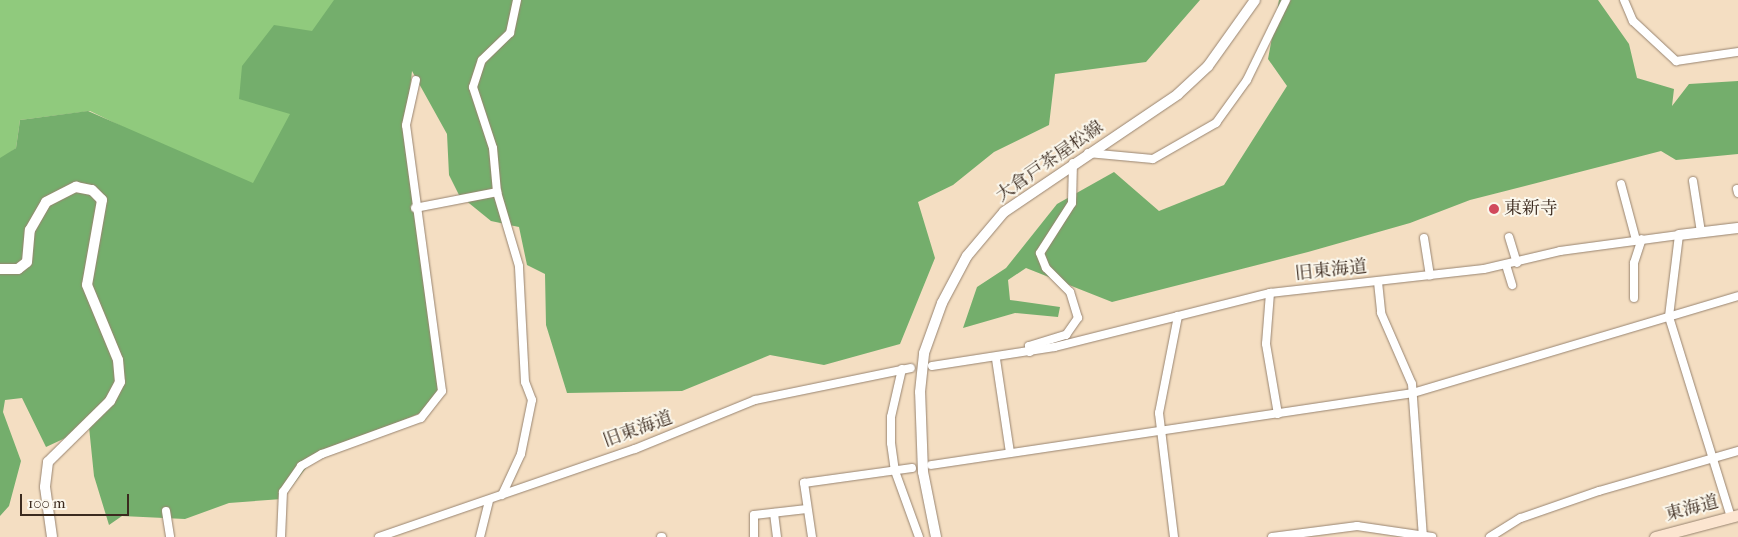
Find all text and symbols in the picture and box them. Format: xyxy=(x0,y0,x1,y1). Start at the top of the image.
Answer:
street label: 大倉戸茶屋松線 xyxy=(992,117,1108,207)
place label: 東新寺 xyxy=(1504,198,1558,220)
marker: 東新寺 xyxy=(1488,203,1500,215)
street label: 旧東海道 xyxy=(1294,256,1368,286)
street label: 旧東海道 xyxy=(600,408,676,452)
scale bar xyxy=(22,484,131,516)
street label: 東海道 xyxy=(1663,492,1721,526)
text: 100 m xyxy=(28,494,66,512)

